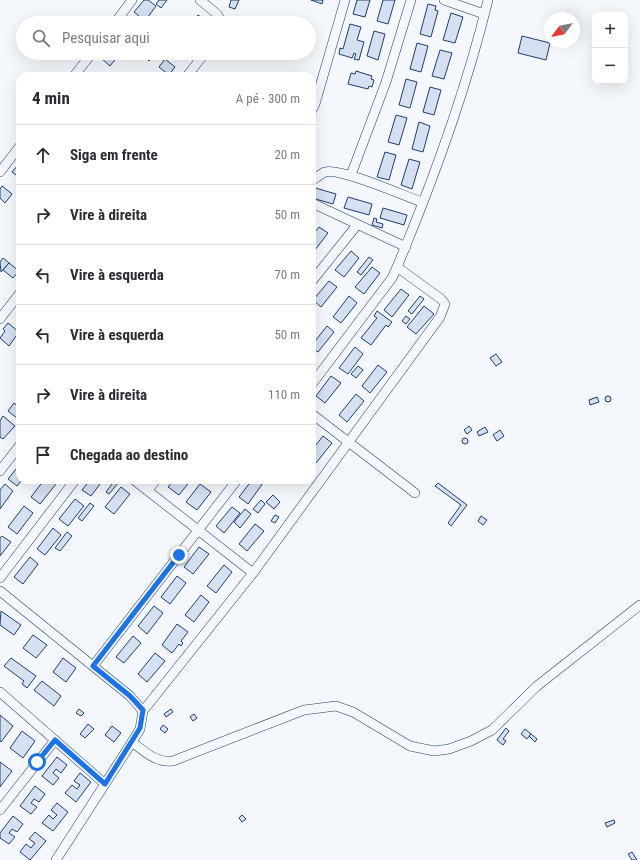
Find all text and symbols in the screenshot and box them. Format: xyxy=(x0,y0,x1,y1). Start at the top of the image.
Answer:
north arrow xyxy=(544,12,580,48)
map controls xyxy=(592,12,628,84)
button: + xyxy=(592,12,628,48)
search box xyxy=(16,16,316,60)
icon: search xyxy=(30,27,52,49)
text: Pesquisar aqui xyxy=(62,29,150,47)
button: − xyxy=(592,48,628,84)
text: 4 min xyxy=(32,88,70,108)
text: A pé · 300 m xyxy=(236,91,300,106)
icon: ahead xyxy=(32,144,54,166)
text: Siga em frente xyxy=(70,146,158,164)
text: 20 m xyxy=(274,147,300,162)
icon: right xyxy=(32,204,54,226)
text: Vire à direita xyxy=(70,206,147,224)
text: 50 m xyxy=(274,207,300,222)
icon: left xyxy=(32,264,54,286)
text: Vire à esquerda xyxy=(70,266,164,284)
text: 70 m xyxy=(274,267,300,282)
icon: left xyxy=(32,324,54,346)
text: Vire à esquerda xyxy=(70,326,164,344)
text: 50 m xyxy=(274,327,300,342)
icon: right xyxy=(32,384,54,406)
text: Vire à direita xyxy=(70,386,147,404)
text: 110 m xyxy=(268,387,300,402)
icon: arrive xyxy=(32,444,54,466)
text: Chegada ao destino xyxy=(70,446,188,464)
route end xyxy=(170,546,188,564)
route start xyxy=(28,753,46,771)

